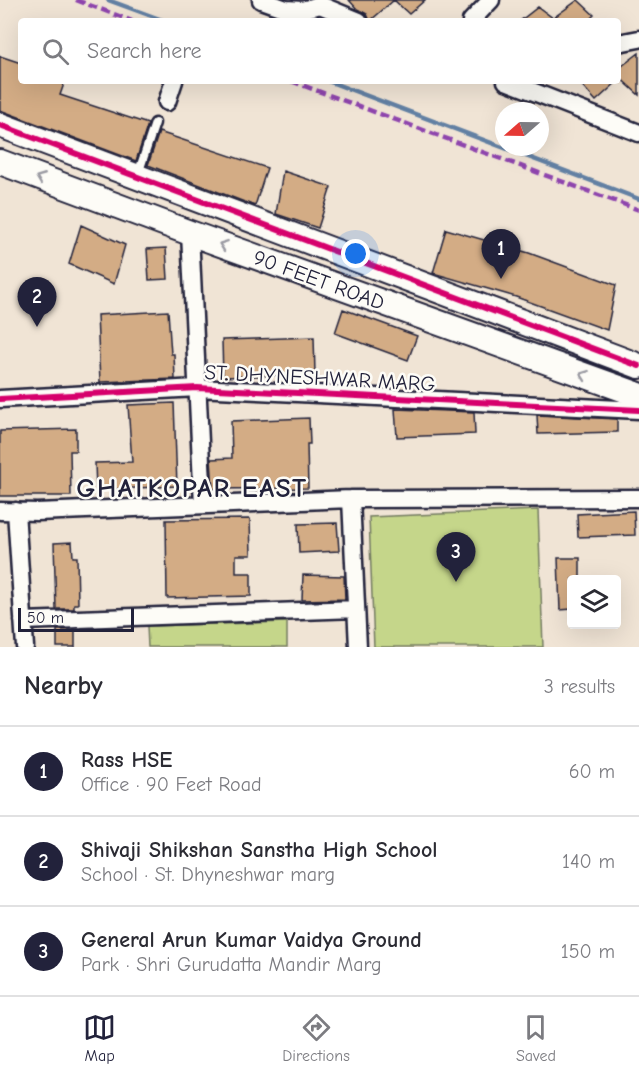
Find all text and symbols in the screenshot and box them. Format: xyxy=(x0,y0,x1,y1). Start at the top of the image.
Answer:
search box xyxy=(18,18,621,84)
icon: search xyxy=(39,35,72,68)
text: Search here xyxy=(87,38,202,64)
north arrow xyxy=(495,102,549,156)
one-way arrow xyxy=(35,173,46,185)
pin: 1 xyxy=(482,230,520,279)
your location xyxy=(341,239,370,268)
one-way arrow xyxy=(218,240,229,253)
street label: 90 FEET ROAD xyxy=(250,245,388,315)
pin: 2 xyxy=(18,278,57,327)
street label: ST. DHYNESHWAR MARG xyxy=(204,360,436,396)
one-way arrow xyxy=(579,370,590,383)
district label: GHATKOPAR EAST xyxy=(76,473,308,504)
pin: 3 xyxy=(436,532,476,582)
map controls xyxy=(567,575,621,629)
button: layers xyxy=(567,575,621,629)
scale bar xyxy=(18,605,134,632)
text: 50 m xyxy=(27,609,64,627)
text: Nearby xyxy=(24,671,103,701)
text: 3 results xyxy=(544,675,615,698)
text: Rass HSE xyxy=(81,747,172,773)
text: 1 xyxy=(40,760,47,783)
text: 60 m xyxy=(569,760,615,783)
text: Office · 90 Feet Road xyxy=(81,773,262,796)
text: Shivaji Shikshan Sanstha High School xyxy=(81,837,437,863)
text: 2 xyxy=(39,850,48,873)
text: 140 m xyxy=(562,850,615,873)
text: School · St. Dhyneshwar marg xyxy=(81,863,335,886)
text: General Arun Kumar Vaidya Ground xyxy=(81,927,422,953)
text: 3 xyxy=(39,940,48,963)
text: 150 m xyxy=(561,940,615,963)
text: Park · Shri Gurudatta Mandir Marg xyxy=(81,953,382,976)
tab: Map xyxy=(83,1011,116,1065)
tab: Directions xyxy=(282,1011,350,1065)
tab: Saved xyxy=(516,1011,556,1065)

